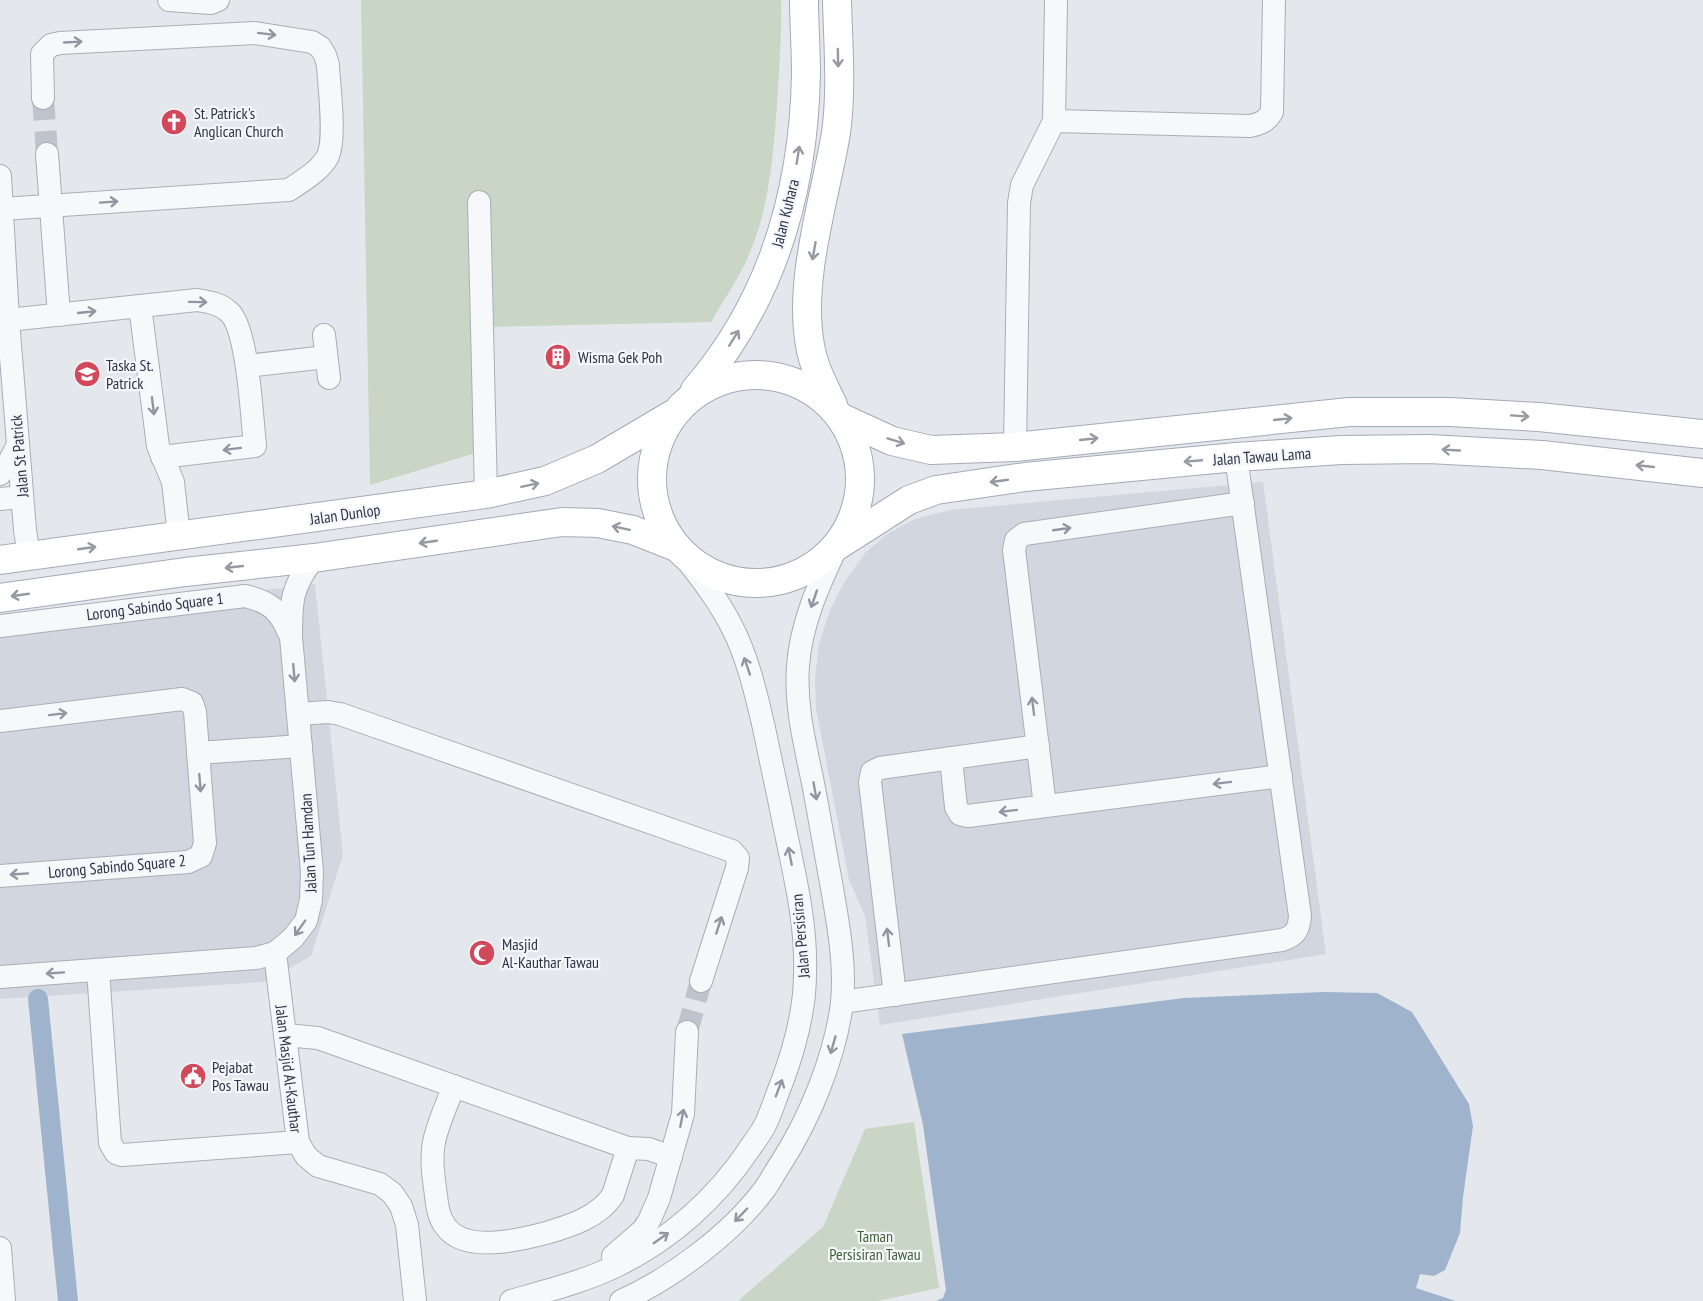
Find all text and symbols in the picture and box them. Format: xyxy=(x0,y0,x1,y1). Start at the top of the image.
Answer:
one-way arrow xyxy=(257,29,277,40)
one-way arrow xyxy=(62,36,82,47)
one-way arrow xyxy=(833,48,844,68)
place label: St. Patrick's Anglican Church xyxy=(194,103,284,141)
church icon: St. Patrick's Anglican Church xyxy=(159,107,189,137)
one-way arrow xyxy=(793,146,804,166)
street label: Jalan Kuhara xyxy=(767,177,803,250)
one-way arrow xyxy=(98,196,118,207)
one-way arrow xyxy=(808,241,819,261)
one-way arrow xyxy=(188,296,207,307)
one-way arrow xyxy=(77,306,97,317)
one-way arrow xyxy=(728,330,740,347)
building icon: Wisma Gek Poh xyxy=(543,342,573,372)
place label: Wisma Gek Poh xyxy=(578,347,662,367)
place label: Taska St. Patrick xyxy=(106,355,154,393)
school or university icon: Taska St. Patrick xyxy=(72,359,102,389)
one-way arrow xyxy=(148,396,159,416)
one-way arrow xyxy=(1509,411,1529,422)
street label: Jalan St Patrick xyxy=(5,413,33,499)
one-way arrow xyxy=(1273,413,1293,424)
one-way arrow xyxy=(1079,433,1099,444)
one-way arrow xyxy=(886,436,905,447)
street label: Jalan Tawau Lama xyxy=(1211,443,1312,469)
one-way arrow xyxy=(223,444,243,455)
one-way arrow xyxy=(1441,444,1461,455)
one-way arrow xyxy=(1184,456,1204,467)
one-way arrow xyxy=(1635,460,1655,471)
one-way arrow xyxy=(990,476,1010,487)
one-way arrow xyxy=(519,479,539,490)
street label: Jalan Dunlop xyxy=(308,499,381,529)
one-way arrow xyxy=(612,521,631,533)
one-way arrow xyxy=(1051,523,1071,534)
one-way arrow xyxy=(418,536,438,547)
one-way arrow xyxy=(77,543,97,554)
one-way arrow xyxy=(225,562,245,573)
street label: Lorong Sabindo Square 1 xyxy=(85,588,225,624)
one-way arrow xyxy=(807,589,818,608)
one-way arrow xyxy=(11,590,31,601)
one-way arrow xyxy=(741,657,752,676)
one-way arrow xyxy=(289,663,300,683)
one-way arrow xyxy=(1027,697,1038,717)
one-way arrow xyxy=(48,708,67,719)
one-way arrow xyxy=(195,773,206,792)
one-way arrow xyxy=(1213,778,1233,789)
one-way arrow xyxy=(810,780,821,800)
street label: Jalan Tun Hamdan xyxy=(295,793,321,894)
one-way arrow xyxy=(999,805,1019,816)
one-way arrow xyxy=(784,846,795,866)
street label: Lorong Sabindo Square 2 xyxy=(47,850,187,882)
one-way arrow xyxy=(9,869,29,880)
street label: Jalan Persisiran xyxy=(786,893,814,980)
one-way arrow xyxy=(714,916,725,935)
one-way arrow xyxy=(294,919,307,936)
one-way arrow xyxy=(882,928,893,947)
place label: Masjid Al-Kauthar Tawau xyxy=(502,934,599,972)
mosque icon: Masjid Al-Kauthar Tawau xyxy=(467,938,497,968)
one-way arrow xyxy=(45,968,65,979)
street label: Jalan Masjid Al-Kauthar xyxy=(271,1003,307,1135)
one-way arrow xyxy=(827,1036,838,1055)
place label: Pejabat Pos Tawau xyxy=(212,1057,269,1095)
public building icon: Pejabat Pos Tawau xyxy=(178,1061,208,1091)
one-way arrow xyxy=(775,1079,786,1098)
one-way arrow xyxy=(677,1108,688,1128)
one-way arrow xyxy=(734,1208,748,1223)
park label: Taman Persisiran Tawau xyxy=(829,1226,921,1264)
one-way arrow xyxy=(652,1232,669,1244)

